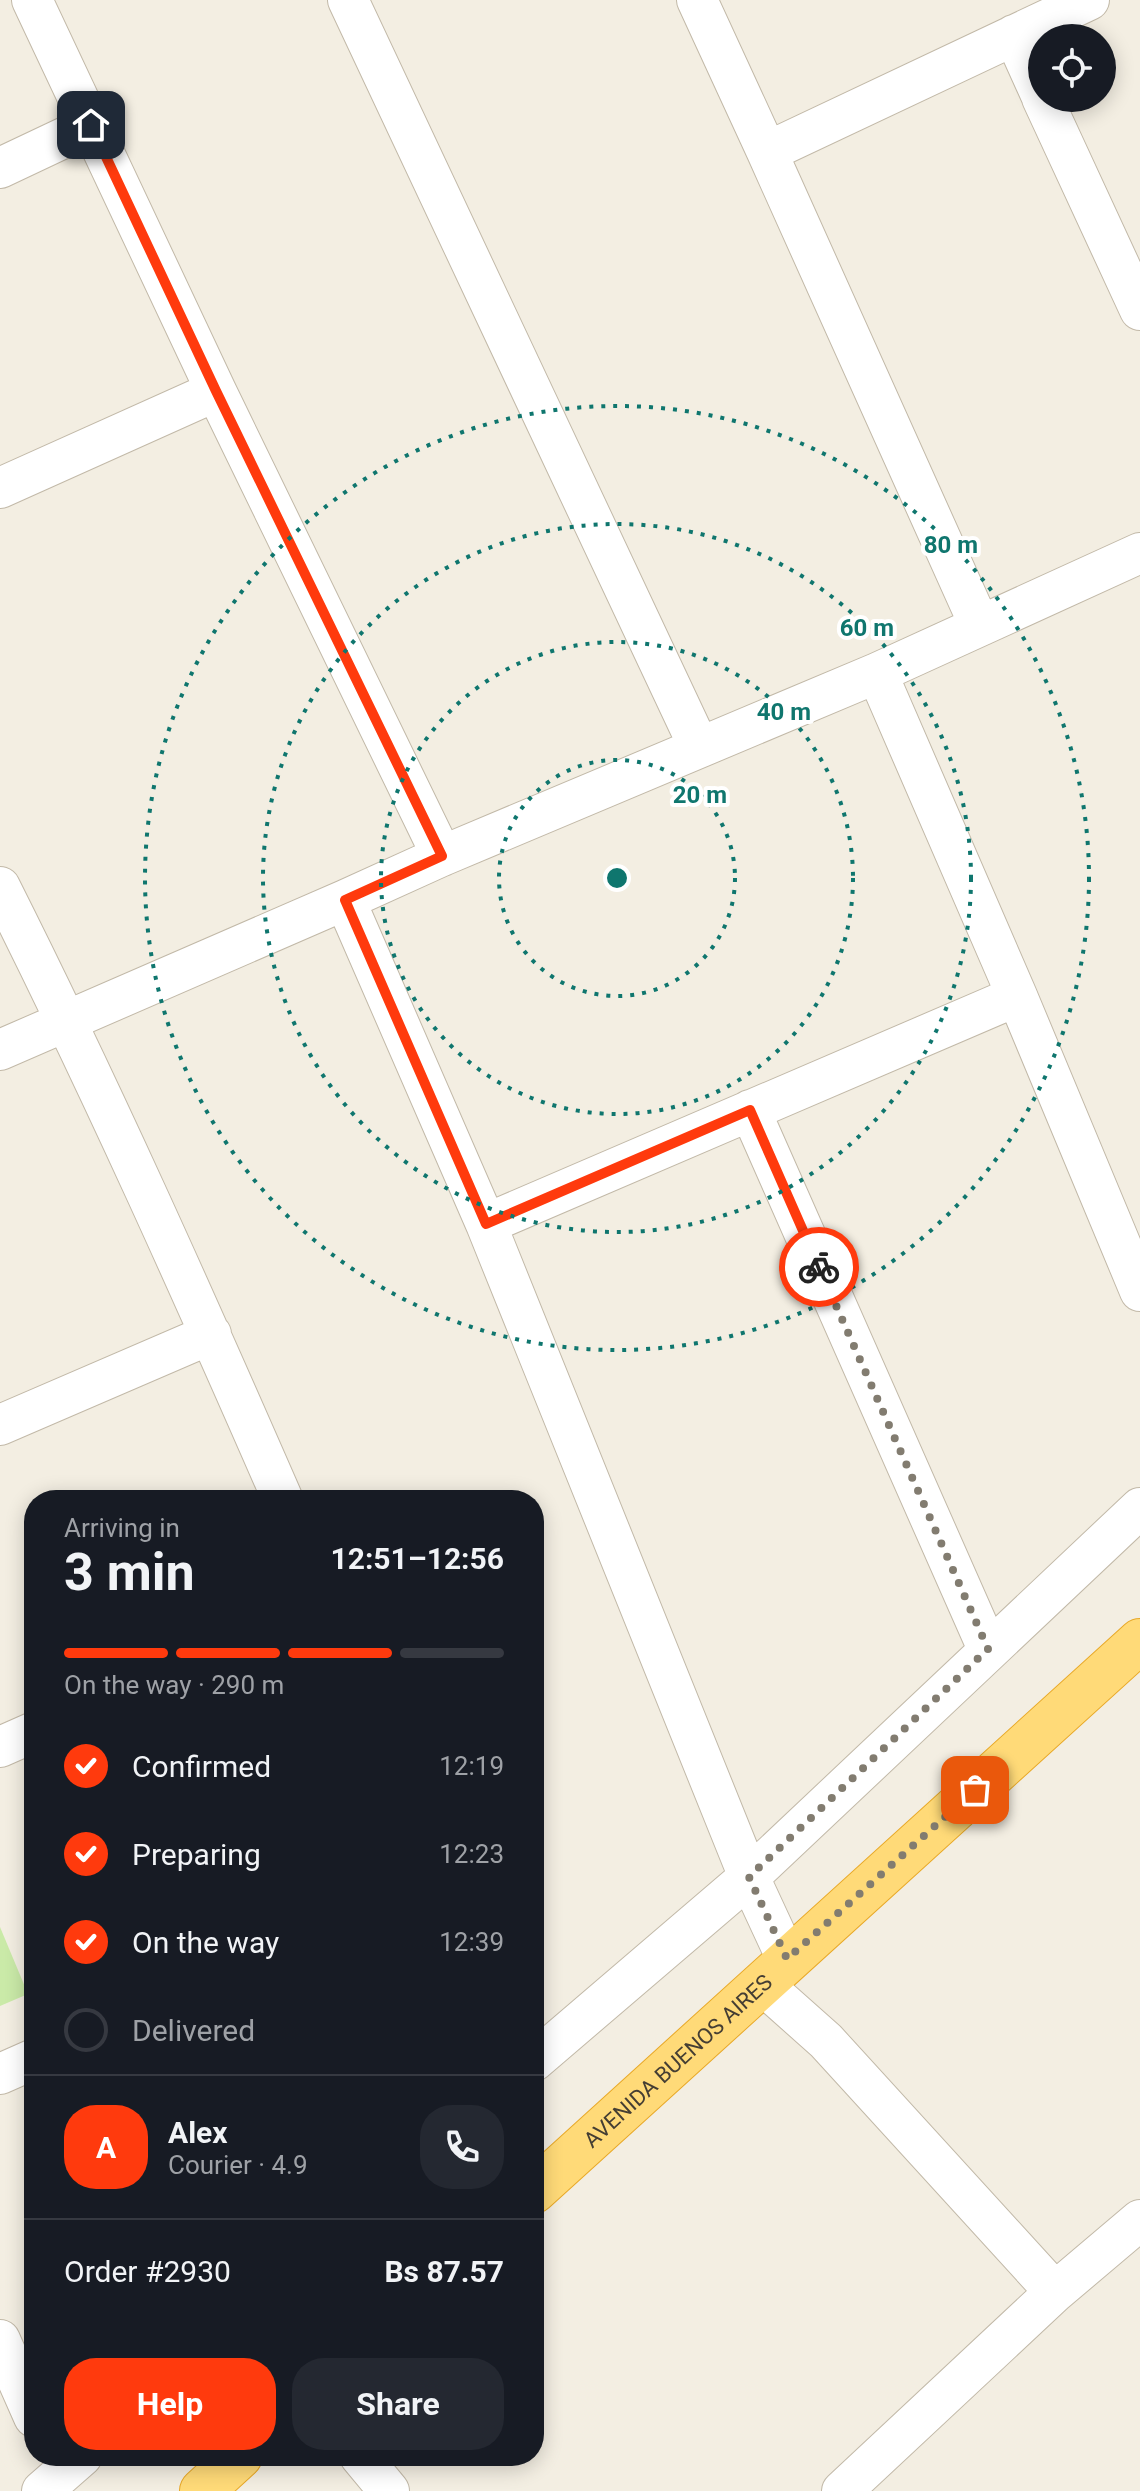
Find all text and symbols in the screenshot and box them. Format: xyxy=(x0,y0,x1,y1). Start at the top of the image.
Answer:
map controls xyxy=(1028,24,1116,112)
button: locate xyxy=(1028,24,1116,112)
pin xyxy=(57,91,125,159)
icon: home xyxy=(69,103,113,147)
text: 80 m xyxy=(924,531,978,559)
text: 60 m xyxy=(840,614,894,642)
text: 40 m xyxy=(757,698,811,726)
text: 20 m xyxy=(673,781,727,809)
centre of rings xyxy=(603,864,631,892)
courier xyxy=(779,1227,859,1307)
icon: bike xyxy=(797,1245,841,1289)
text: Arriving in xyxy=(64,1513,180,1543)
text: 12:51–12:56 xyxy=(330,1541,504,1576)
text: 3 min xyxy=(64,1542,195,1603)
text: On the way · 290 m xyxy=(64,1670,284,1700)
icon: check xyxy=(64,1744,108,1788)
text: Confirmed xyxy=(132,1749,271,1784)
text: 12:19 xyxy=(439,1751,504,1781)
pin xyxy=(941,1756,1009,1824)
icon: bag xyxy=(953,1768,997,1812)
icon: check xyxy=(64,1832,108,1876)
text: Preparing xyxy=(132,1837,261,1872)
text: 12:23 xyxy=(439,1839,504,1869)
icon: check xyxy=(64,1920,108,1964)
text: On the way xyxy=(132,1925,279,1960)
text: 12:39 xyxy=(439,1927,504,1957)
street label: AVENIDA BUENOS AIRES xyxy=(579,1969,777,2153)
text: Delivered xyxy=(132,2013,255,2048)
button: phone xyxy=(420,2105,504,2189)
text: Alex xyxy=(168,2115,228,2150)
text: A xyxy=(96,2130,116,2165)
text: Courier · 4.9 xyxy=(168,2150,308,2180)
text: Order #2930 xyxy=(64,2254,231,2289)
text: Bs 87.57 xyxy=(384,2254,504,2289)
button: Help xyxy=(64,2358,276,2450)
button: Share xyxy=(292,2358,504,2450)

